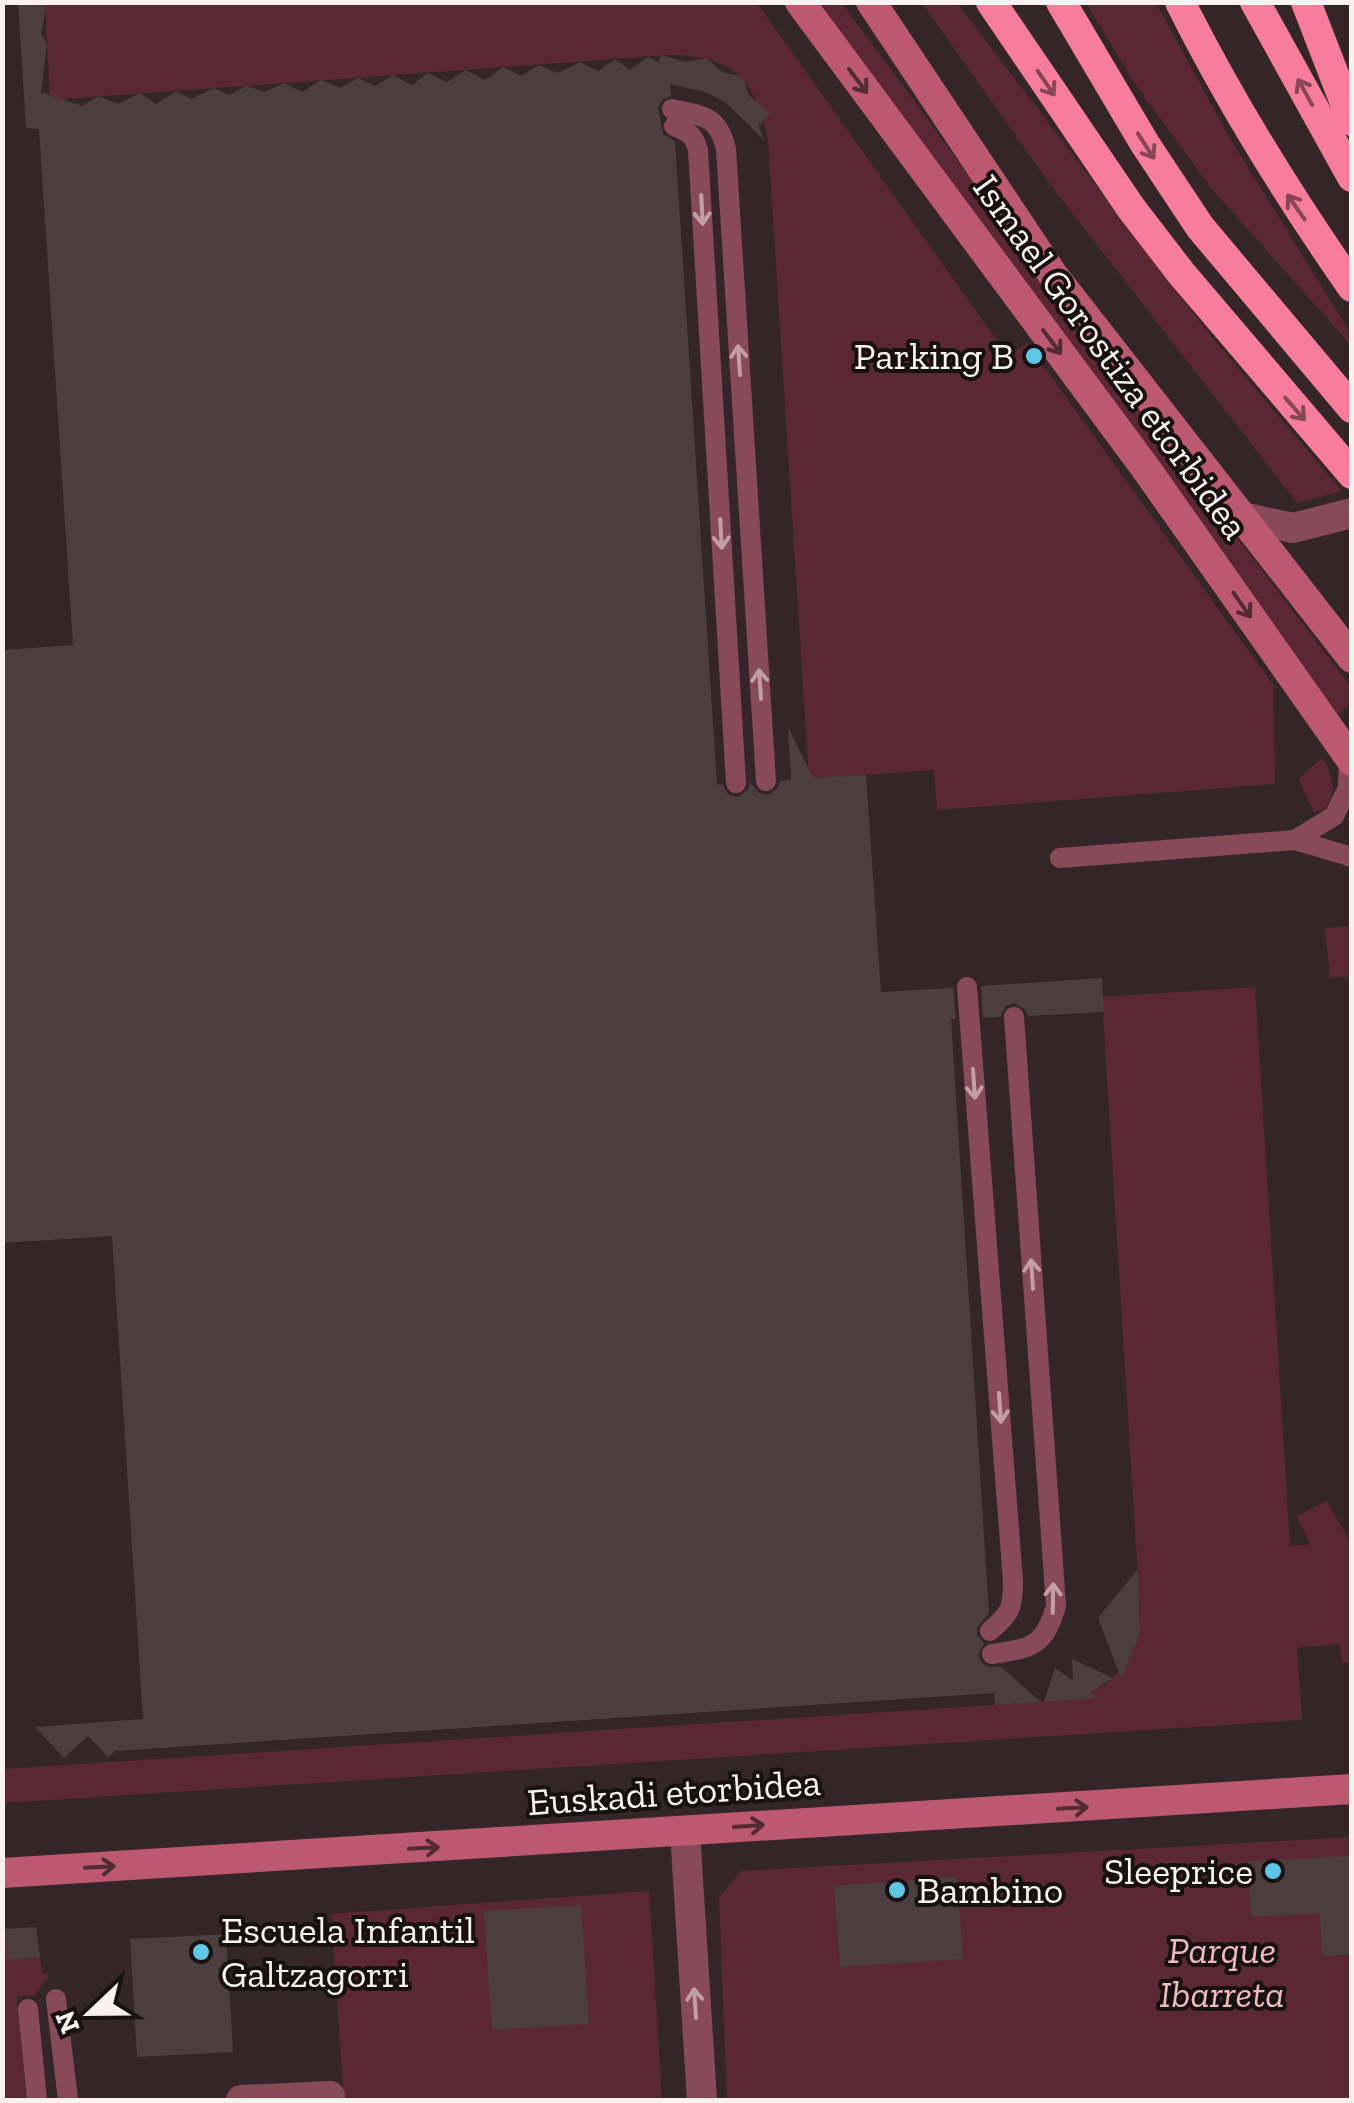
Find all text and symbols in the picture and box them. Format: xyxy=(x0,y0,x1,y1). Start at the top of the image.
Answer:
one-way arrow xyxy=(848,67,869,94)
one-way arrow xyxy=(1035,69,1056,97)
one-way arrow xyxy=(1294,78,1314,107)
one-way arrow xyxy=(1136,132,1157,160)
street label: Ismael Gorostiza etorbidea xyxy=(963,166,1259,548)
one-way arrow xyxy=(693,193,712,225)
one-way arrow xyxy=(1286,194,1307,222)
one-way arrow xyxy=(1041,328,1062,355)
place label: Parking B xyxy=(854,333,1014,379)
one-way arrow xyxy=(729,344,748,376)
marker: Parking B xyxy=(1023,345,1045,367)
one-way arrow xyxy=(1284,395,1306,421)
one-way arrow xyxy=(712,518,731,550)
one-way arrow xyxy=(1231,591,1252,619)
one-way arrow xyxy=(750,669,769,701)
one-way arrow xyxy=(965,1067,984,1099)
one-way arrow xyxy=(1022,1258,1041,1290)
one-way arrow xyxy=(990,1391,1009,1423)
one-way arrow xyxy=(1044,1582,1063,1614)
street label: Euskadi etorbidea xyxy=(526,1759,822,1825)
one-way arrow xyxy=(1056,1798,1089,1817)
one-way arrow xyxy=(732,1817,764,1836)
one-way arrow xyxy=(408,1838,440,1857)
place label: Sleeprice xyxy=(1104,1848,1253,1894)
one-way arrow xyxy=(83,1857,115,1876)
marker: Sleeprice xyxy=(1262,1860,1284,1882)
place label: Bambino xyxy=(917,1867,1063,1913)
marker: Bambino xyxy=(886,1879,908,1901)
place label: Escuela Infantil Galtzagorri xyxy=(221,1907,475,1997)
park label: Parque Ibarreta xyxy=(1160,1927,1284,2017)
marker: Escuela Infantil Galtzagorri xyxy=(190,1941,212,1963)
north arrow xyxy=(40,1963,140,2063)
one-way arrow xyxy=(685,1988,704,2020)
text: N xyxy=(48,2006,87,2038)

